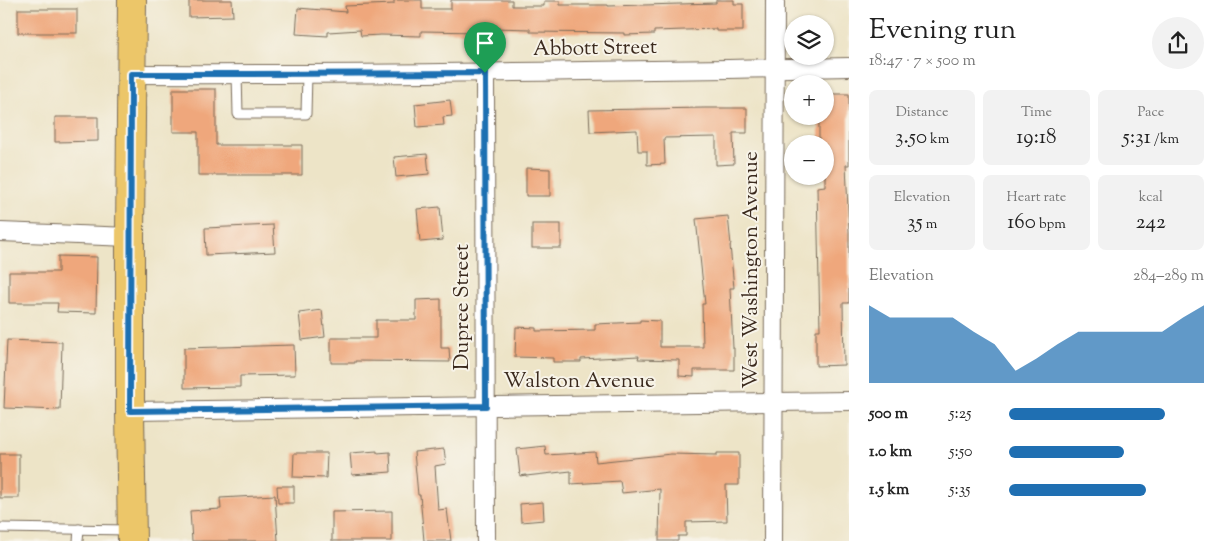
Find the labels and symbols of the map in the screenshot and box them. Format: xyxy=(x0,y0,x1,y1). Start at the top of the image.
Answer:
pin xyxy=(464,22,506,73)
street label: Abbott Street xyxy=(533,33,657,65)
street label: West Washington Avenue xyxy=(737,151,767,389)
street label: Dupree Street xyxy=(448,244,478,370)
street label: Walston Avenue xyxy=(503,367,655,397)

